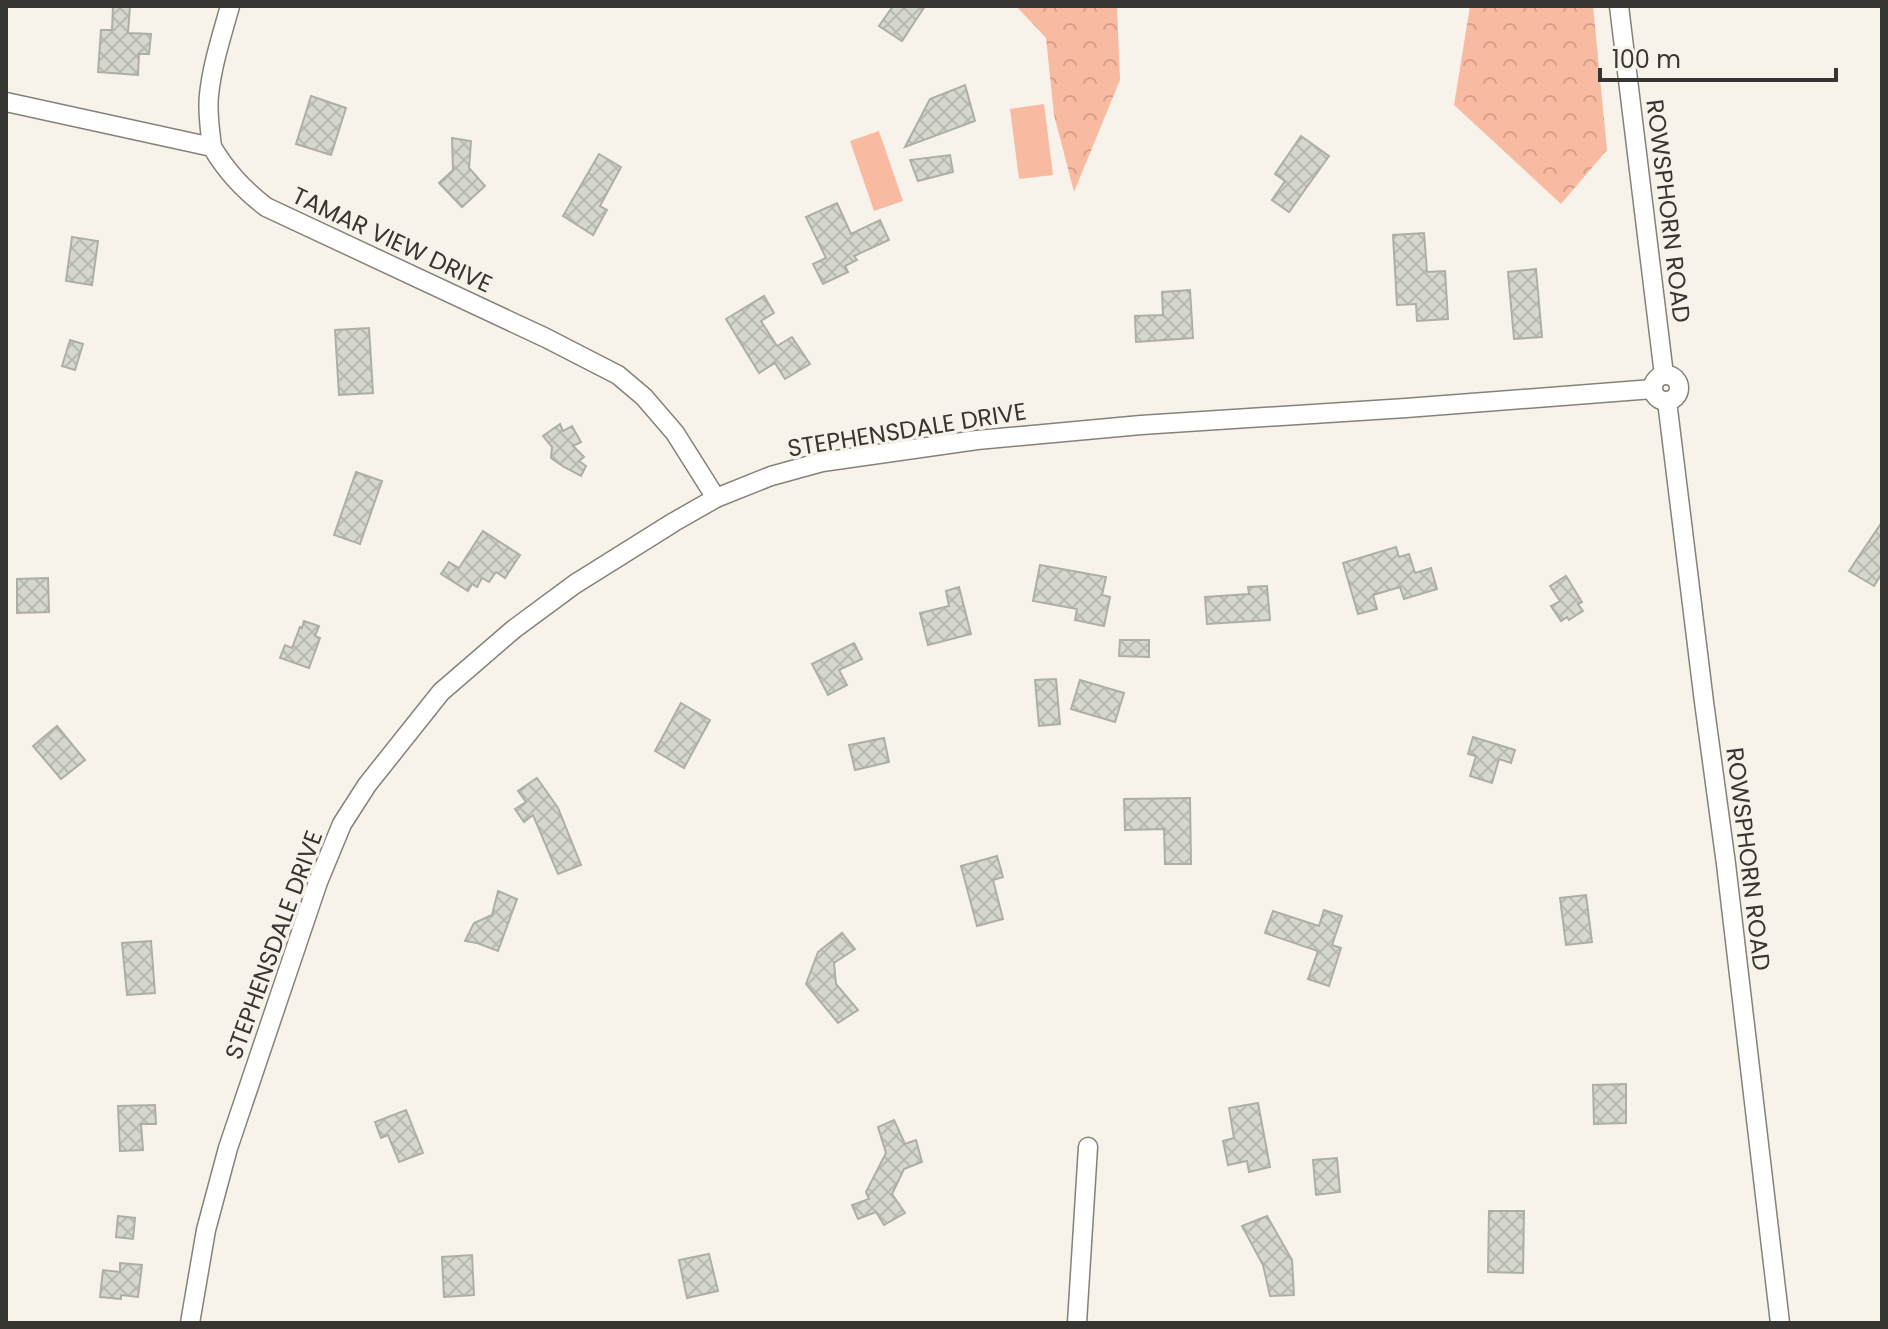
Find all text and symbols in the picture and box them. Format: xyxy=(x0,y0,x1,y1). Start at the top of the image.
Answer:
scale bar xyxy=(1600,32,1836,82)
text: 100 m xyxy=(1612,43,1681,76)
street label: ROWSPHORN ROAD xyxy=(1638,97,1699,325)
street label: TAMAR VIEW DRIVE xyxy=(287,179,498,300)
street label: STEPHENSDALE DRIVE xyxy=(785,394,1029,465)
street label: ROWSPHORN ROAD xyxy=(1718,745,1779,973)
street label: STEPHENSDALE DRIVE xyxy=(217,826,330,1064)

